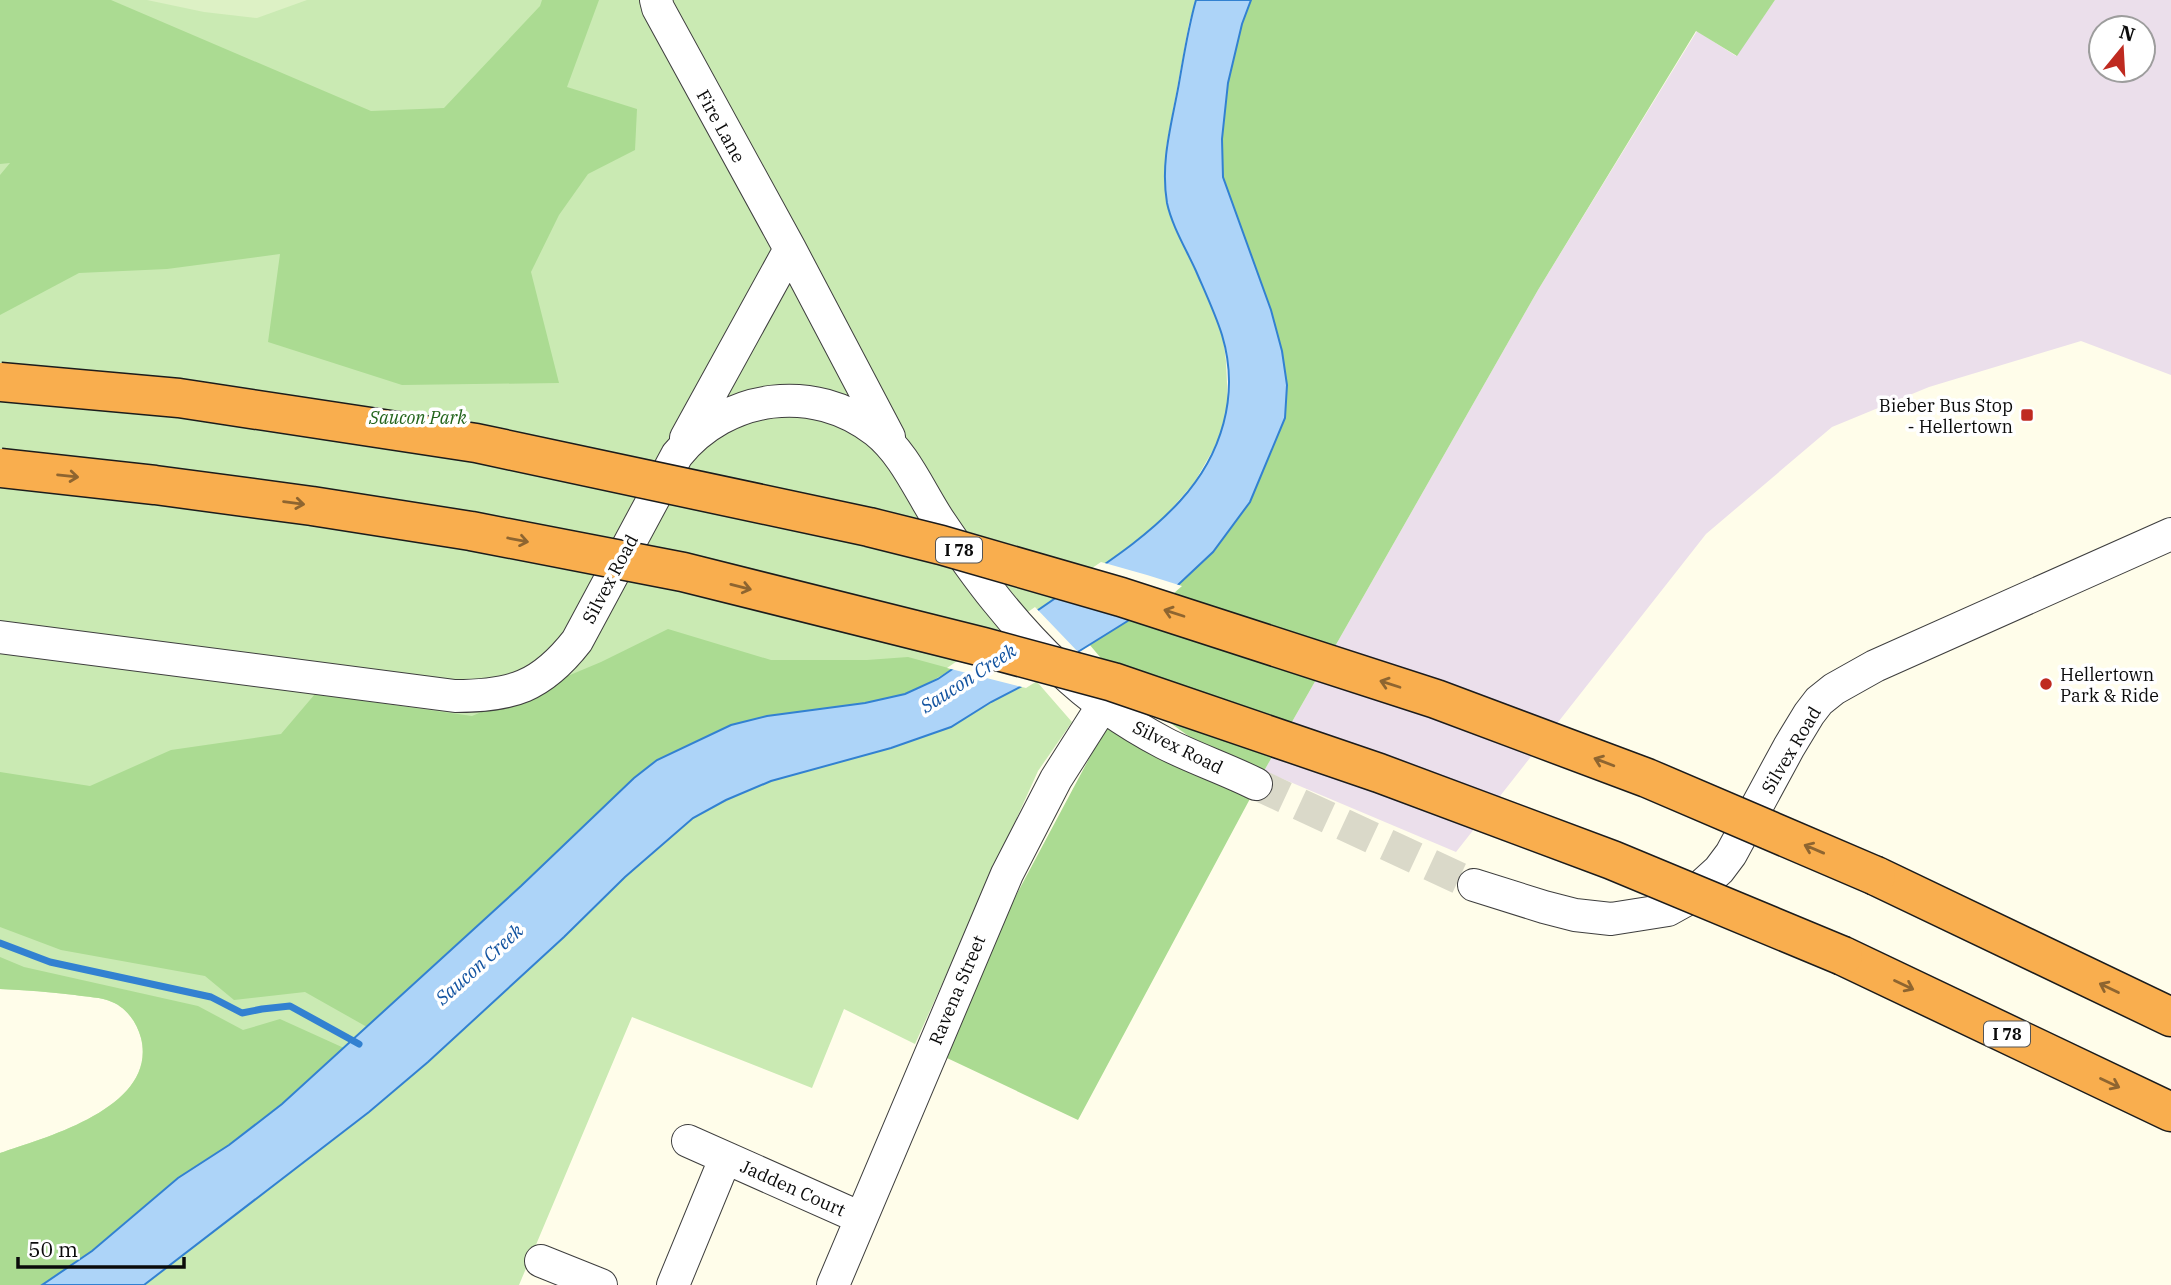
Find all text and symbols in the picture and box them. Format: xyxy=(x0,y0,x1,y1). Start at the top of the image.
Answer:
north arrow xyxy=(2087,14,2157,84)
text: N xyxy=(2116,19,2138,47)
street label: Fire Lane xyxy=(692,85,750,167)
place label: Bieber Bus Stop - Hellertown xyxy=(1879,394,2013,438)
park label: Saucon Park xyxy=(368,406,467,429)
marker: Bieber Bus Stop - Hellertown xyxy=(2019,407,2035,423)
one-way arrow xyxy=(56,469,79,482)
one-way arrow xyxy=(282,497,305,510)
street label: Silvex Road xyxy=(577,530,643,628)
one-way arrow xyxy=(506,534,529,547)
road number: I 78 xyxy=(936,538,982,562)
one-way arrow xyxy=(729,581,752,594)
one-way arrow xyxy=(1163,606,1185,619)
water label: Saucon Creek xyxy=(915,638,1021,719)
place label: Hellertown Park & Ride xyxy=(2060,663,2159,707)
marker: Hellertown Park & Ride xyxy=(2038,676,2054,692)
one-way arrow xyxy=(1379,677,1401,690)
street label: Silvex Road xyxy=(1756,702,1826,798)
street label: Silvex Road xyxy=(1129,715,1227,779)
one-way arrow xyxy=(1593,754,1615,767)
one-way arrow xyxy=(1803,842,1825,855)
water label: Saucon Creek xyxy=(429,918,529,1010)
street label: Ravena Street xyxy=(924,932,990,1048)
one-way arrow xyxy=(1893,979,1914,992)
one-way arrow xyxy=(2099,981,2121,994)
road number: I 78 xyxy=(1984,1022,2030,1046)
one-way arrow xyxy=(2098,1077,2120,1090)
street label: Jadden Court xyxy=(737,1155,849,1221)
scale bar xyxy=(18,1226,184,1270)
text: 50 m xyxy=(28,1235,78,1263)

